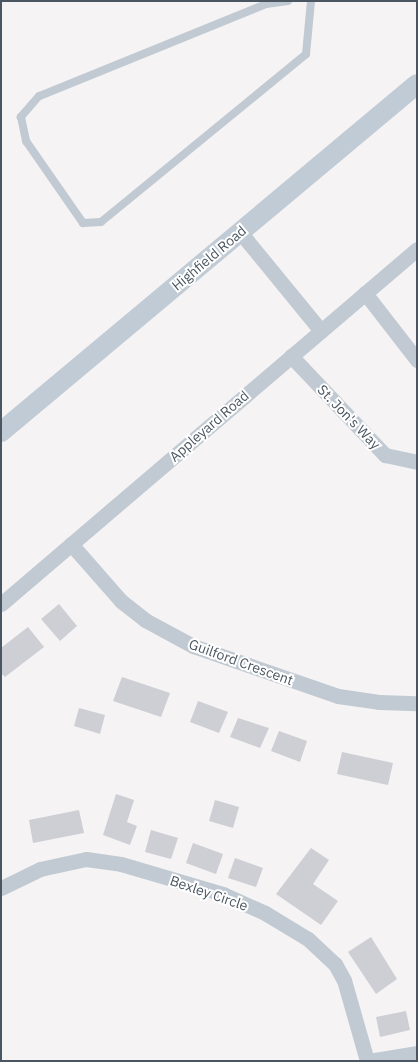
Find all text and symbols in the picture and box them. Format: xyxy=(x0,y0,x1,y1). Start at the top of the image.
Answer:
street label: Highfield Road xyxy=(168,222,250,294)
street label: St. Jon's Way xyxy=(314,381,384,453)
street label: Appleyard Road xyxy=(166,387,252,465)
street label: Guilford Crescent xyxy=(187,635,295,689)
street label: Bexley Circle xyxy=(168,872,250,914)

